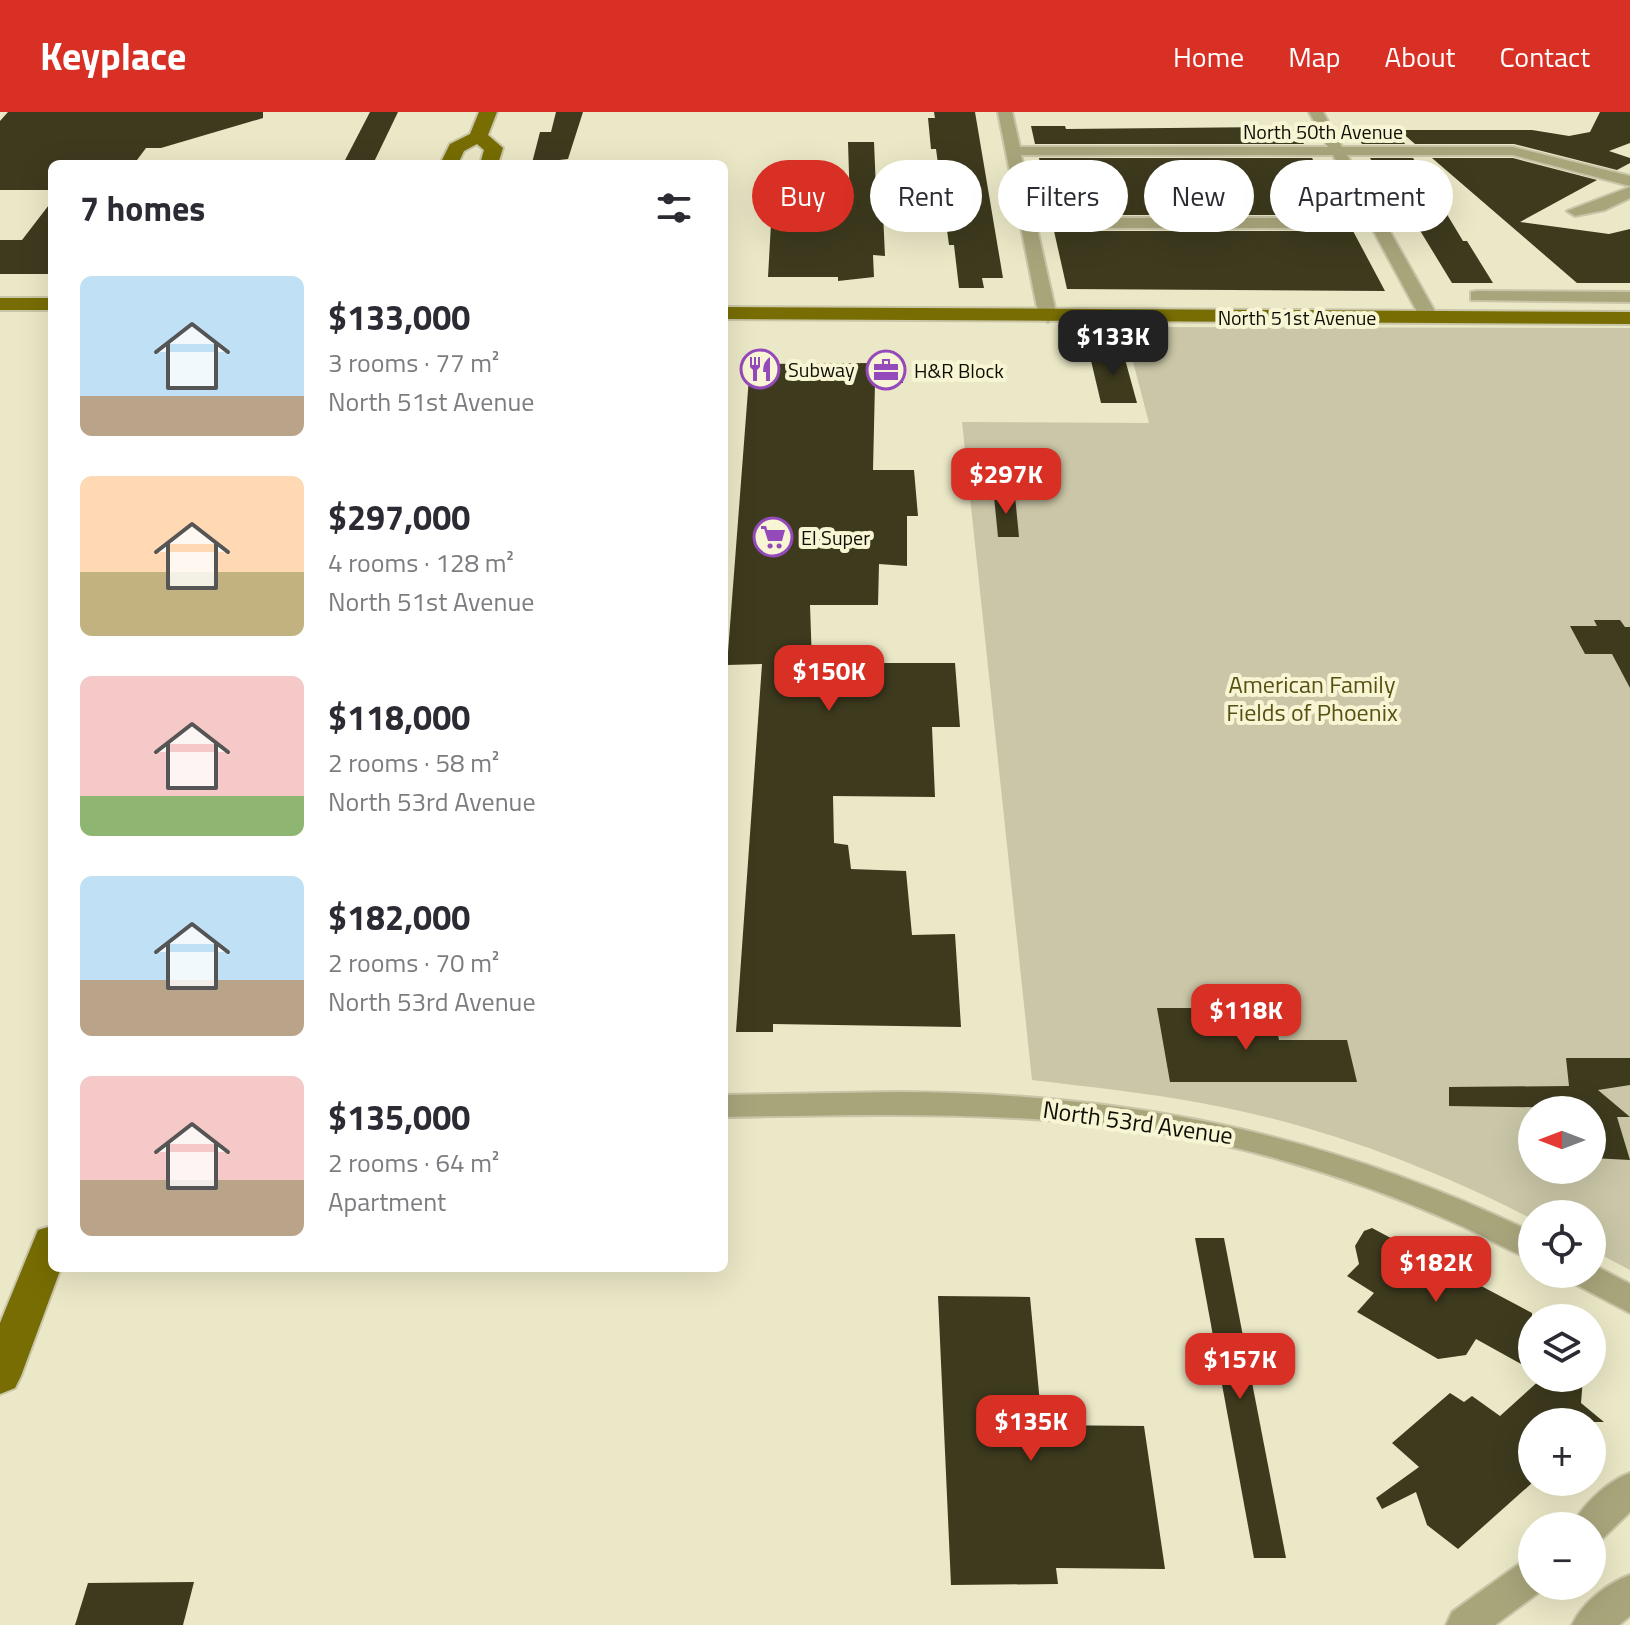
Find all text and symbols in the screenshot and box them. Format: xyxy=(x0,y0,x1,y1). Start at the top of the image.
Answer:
text: Keyplace xyxy=(40,27,187,85)
text: Home xyxy=(1173,35,1244,78)
text: Map xyxy=(1288,35,1341,78)
text: About xyxy=(1385,35,1455,78)
text: Contact xyxy=(1499,35,1590,78)
street label: North 50th Avenue xyxy=(1243,116,1403,147)
chip: Buy xyxy=(752,160,854,232)
chip: Rent xyxy=(870,160,982,232)
chip: Filters xyxy=(998,160,1128,232)
chip: New xyxy=(1144,160,1254,232)
chip: Apartment xyxy=(1270,160,1453,232)
text: 7 homes xyxy=(80,182,205,234)
icon: filters xyxy=(652,186,696,230)
text: $133,000 xyxy=(328,291,470,343)
street label: North 51st Avenue xyxy=(1218,302,1376,333)
icon: home xyxy=(144,308,240,404)
pin: $133K xyxy=(1057,310,1169,378)
text: $133K xyxy=(1076,316,1150,355)
text: 3 rooms · 77 m² xyxy=(328,343,499,382)
restaurant icon: Subway xyxy=(739,348,781,390)
office icon: H&R Block xyxy=(865,349,907,391)
place label: Subway xyxy=(788,354,855,385)
place label: H&R Block xyxy=(914,355,1004,386)
text: North 51st Avenue xyxy=(328,382,534,421)
pin: $297K xyxy=(950,448,1062,516)
text: $297K xyxy=(969,454,1043,493)
text: $297,000 xyxy=(328,491,470,543)
icon: home xyxy=(144,508,240,604)
supermarket icon: El Super xyxy=(752,516,794,558)
place label: El Super xyxy=(801,522,870,553)
text: 4 rooms · 128 m² xyxy=(328,543,514,582)
text: North 51st Avenue xyxy=(328,582,534,621)
pin: $150K xyxy=(773,645,885,713)
text: $150K xyxy=(792,651,866,690)
park label: American Family Fields of Phoenix xyxy=(1226,666,1398,730)
text: $118,000 xyxy=(328,691,470,743)
icon: home xyxy=(144,708,240,804)
text: 2 rooms · 58 m² xyxy=(328,743,499,782)
text: North 53rd Avenue xyxy=(328,782,536,821)
text: $182,000 xyxy=(328,891,470,943)
icon: home xyxy=(144,908,240,1004)
text: 2 rooms · 70 m² xyxy=(328,943,499,982)
text: North 53rd Avenue xyxy=(328,982,536,1021)
pin: $118K xyxy=(1190,984,1302,1052)
text: $118K xyxy=(1209,990,1283,1029)
text: $135,000 xyxy=(328,1091,470,1143)
street label: North 53rd Avenue xyxy=(1041,1091,1235,1153)
north arrow xyxy=(1518,1096,1606,1184)
map controls xyxy=(1518,1096,1606,1600)
icon: home xyxy=(144,1108,240,1204)
text: 2 rooms · 64 m² xyxy=(328,1143,499,1182)
text: Apartment xyxy=(328,1182,446,1221)
button: locate xyxy=(1518,1200,1606,1288)
pin: $182K xyxy=(1380,1236,1492,1304)
text: $182K xyxy=(1399,1242,1473,1281)
button: layers xyxy=(1518,1304,1606,1392)
pin: $157K xyxy=(1184,1333,1296,1401)
text: $157K xyxy=(1203,1339,1277,1378)
pin: $135K xyxy=(975,1395,1087,1463)
text: $135K xyxy=(994,1401,1068,1440)
button: + xyxy=(1518,1408,1606,1496)
button: − xyxy=(1518,1512,1606,1600)

